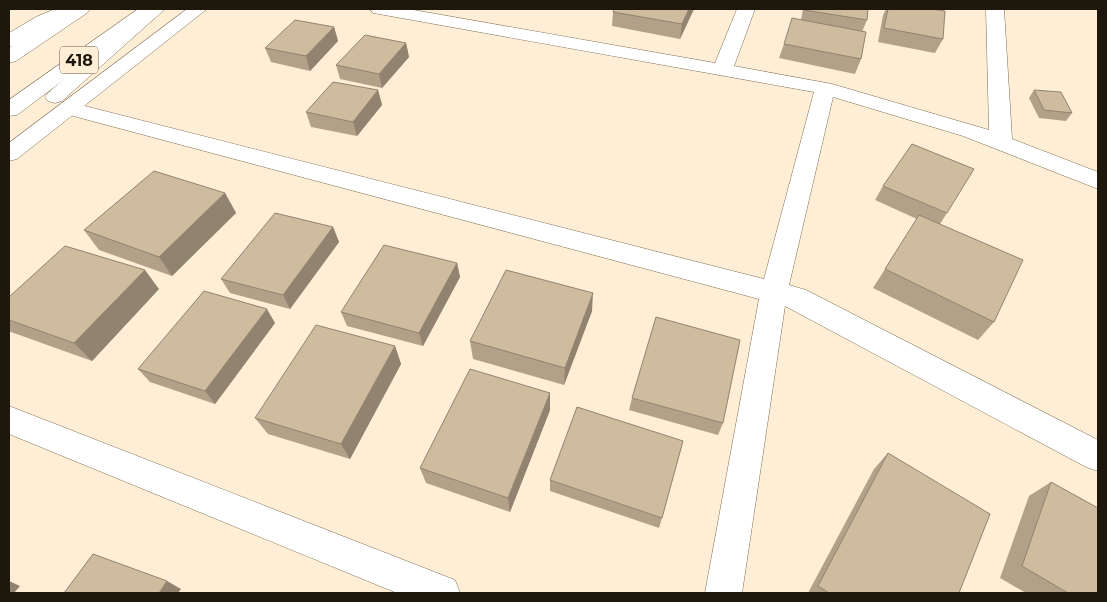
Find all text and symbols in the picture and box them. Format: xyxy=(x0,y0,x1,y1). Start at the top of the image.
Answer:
road number: 418 xyxy=(60,46,98,74)

